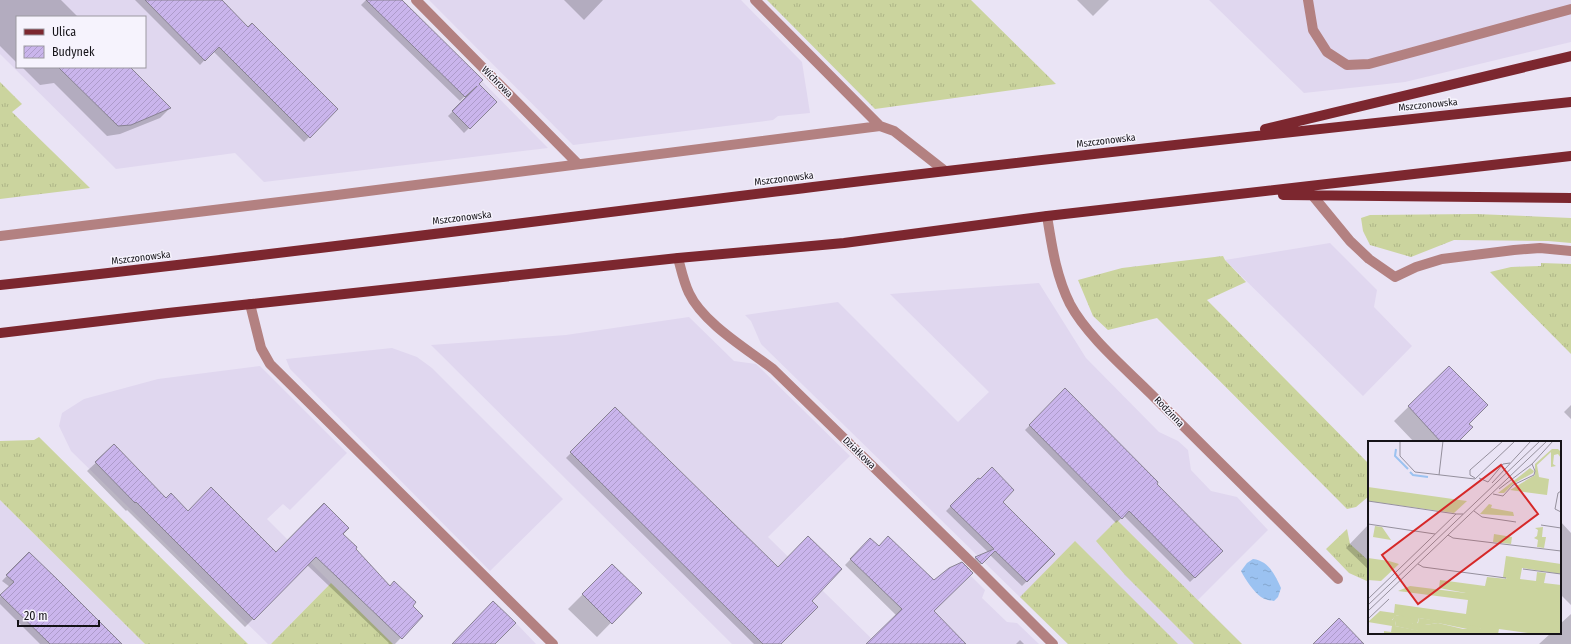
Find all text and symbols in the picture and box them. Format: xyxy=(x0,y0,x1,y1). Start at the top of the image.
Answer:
legend xyxy=(16,16,146,68)
text: Ulica xyxy=(52,25,76,39)
text: Budynek xyxy=(52,45,95,59)
street label: Wichrowa xyxy=(479,64,515,100)
street label: Mszczonowska xyxy=(1398,96,1458,114)
street label: Mszczonowska xyxy=(1076,131,1136,151)
street label: Mszczonowska xyxy=(754,169,814,189)
street label: Mszczonowska xyxy=(432,208,492,228)
street label: Mszczonowska xyxy=(111,248,171,268)
street label: Rodzinna xyxy=(1152,394,1187,430)
street label: Działkowa xyxy=(840,434,878,472)
inset map xyxy=(1368,441,1561,634)
scale bar xyxy=(18,602,99,628)
text: 20 m xyxy=(24,609,48,623)

